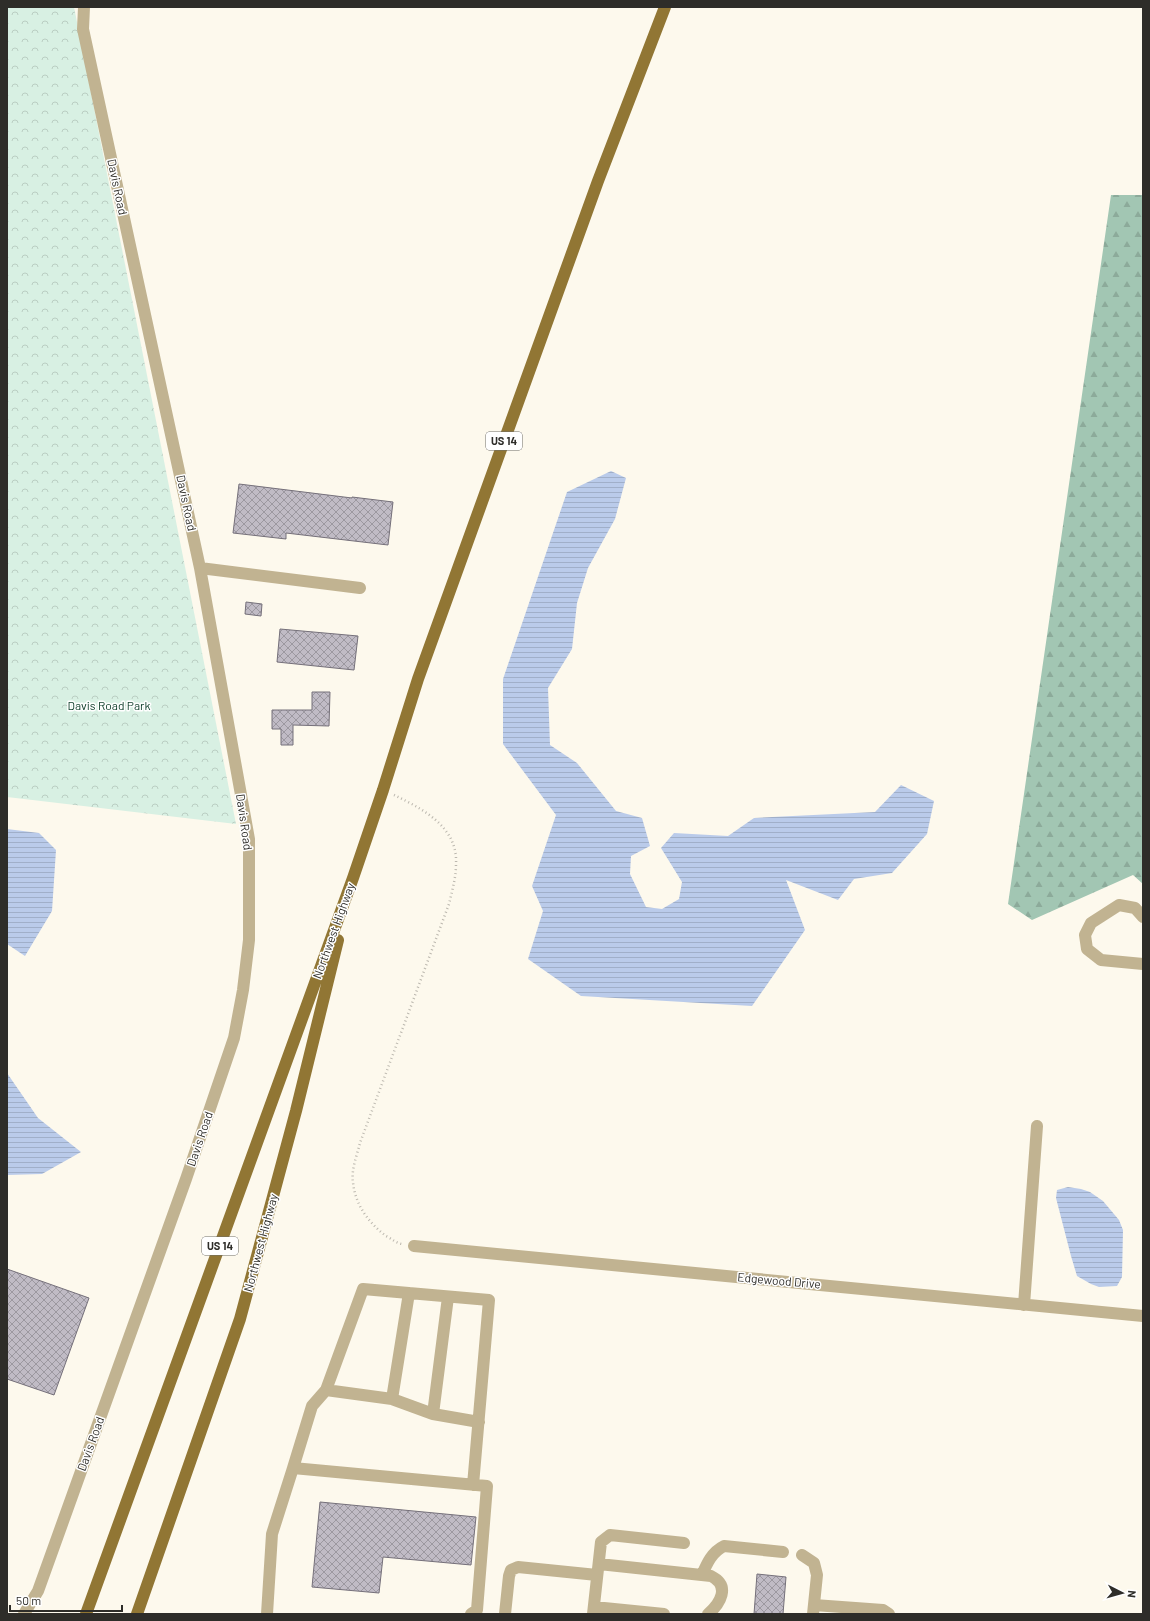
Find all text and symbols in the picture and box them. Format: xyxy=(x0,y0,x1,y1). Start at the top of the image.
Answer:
street label: Davis Road xyxy=(105,158,131,216)
road number: US 14 xyxy=(486,432,522,450)
street label: Davis Road xyxy=(174,474,200,532)
park label: Davis Road Park xyxy=(68,698,150,712)
street label: Davis Road xyxy=(234,793,256,851)
street label: Northwest Highway xyxy=(309,880,357,980)
street label: Davis Road xyxy=(183,1110,215,1168)
street label: Northwest Highway xyxy=(240,1192,280,1293)
road number: US 14 xyxy=(202,1237,238,1255)
street label: Edgewood Drive xyxy=(737,1269,821,1291)
street label: Davis Road xyxy=(74,1415,106,1473)
north arrow xyxy=(1102,1573,1142,1613)
scale bar xyxy=(10,1587,122,1613)
text: N xyxy=(1126,1590,1139,1598)
text: 50 m xyxy=(16,1593,41,1607)

